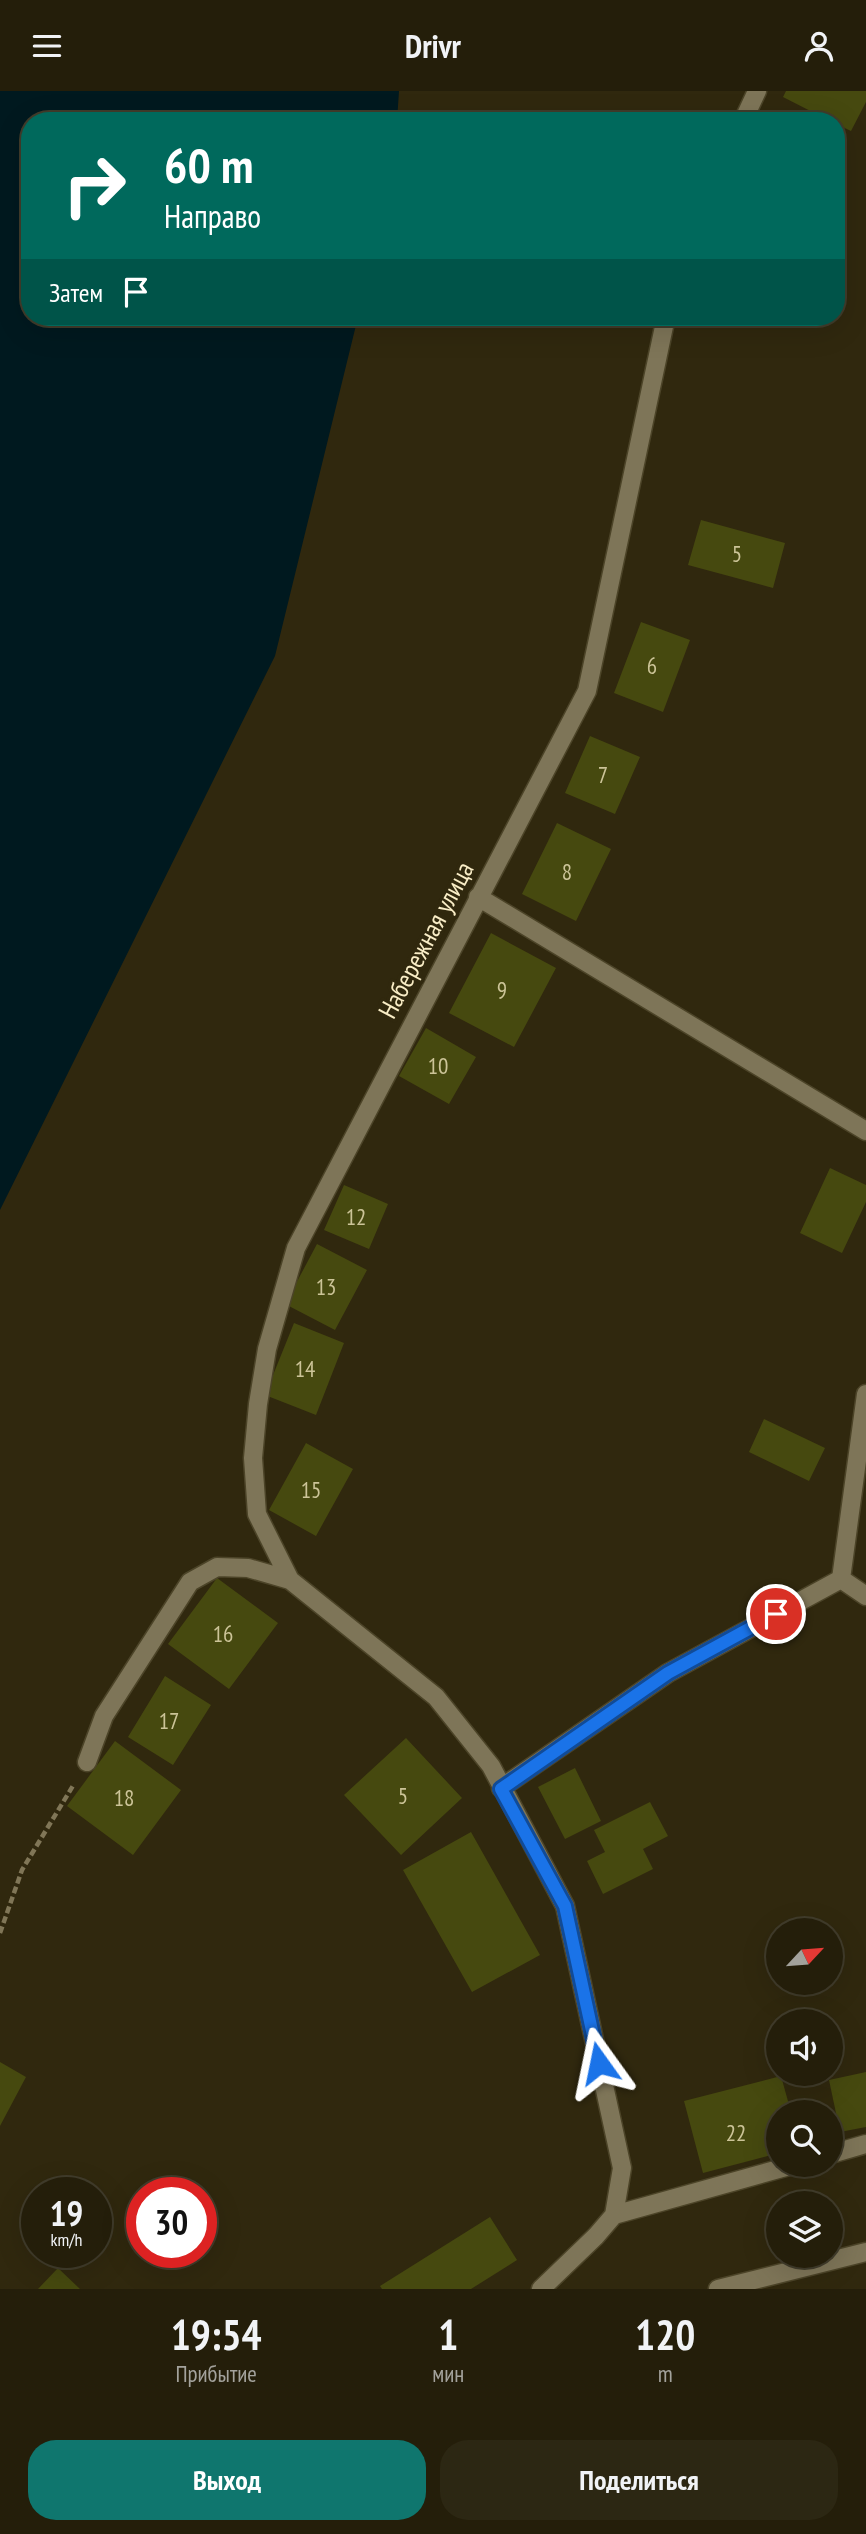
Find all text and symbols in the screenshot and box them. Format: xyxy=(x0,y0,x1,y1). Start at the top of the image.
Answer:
text: Drivr xyxy=(405,25,461,67)
icon: menu xyxy=(28,27,66,65)
icon: person xyxy=(800,27,838,65)
text: 60 m xyxy=(164,133,253,197)
icon: right xyxy=(49,140,140,231)
text: Направо xyxy=(164,195,261,237)
icon: arrive xyxy=(117,273,155,311)
text: Затем xyxy=(49,276,103,309)
house number: 5 xyxy=(732,539,742,568)
house number: 6 xyxy=(647,651,657,680)
house number: 7 xyxy=(598,760,608,789)
street label: Набережная улица xyxy=(370,856,481,1024)
house number: 8 xyxy=(562,857,572,886)
house number: 9 xyxy=(497,975,507,1004)
house number: 10 xyxy=(428,1051,448,1080)
house number: 12 xyxy=(346,1202,366,1231)
house number: 13 xyxy=(316,1272,336,1301)
house number: 14 xyxy=(295,1354,315,1383)
house number: 15 xyxy=(301,1475,321,1504)
pin xyxy=(746,1584,806,1644)
icon: arrive xyxy=(757,1595,795,1633)
house number: 16 xyxy=(213,1619,233,1648)
house number: 17 xyxy=(159,1706,179,1735)
house number: 5 xyxy=(398,1781,408,1810)
house number: 18 xyxy=(114,1783,134,1812)
north arrow xyxy=(766,1918,844,1995)
map controls xyxy=(766,1918,843,2268)
button: sound xyxy=(766,2009,843,2086)
position arrow xyxy=(562,2026,636,2100)
button: search xyxy=(766,2100,843,2177)
house number: 22 xyxy=(726,2118,746,2147)
speed limit sign: 30 xyxy=(126,2177,217,2268)
text: 19 xyxy=(50,2190,83,2236)
button: layers xyxy=(766,2191,843,2268)
text: km/h xyxy=(51,2228,82,2251)
text: 19:54 xyxy=(171,2307,262,2362)
text: 1 xyxy=(438,2307,458,2362)
text: 120 xyxy=(635,2307,695,2362)
text: Прибытие xyxy=(175,2359,257,2388)
text: мин xyxy=(432,2359,464,2388)
text: m xyxy=(658,2359,673,2388)
button: Выход xyxy=(28,2440,426,2520)
button: Поделиться xyxy=(440,2440,838,2520)

